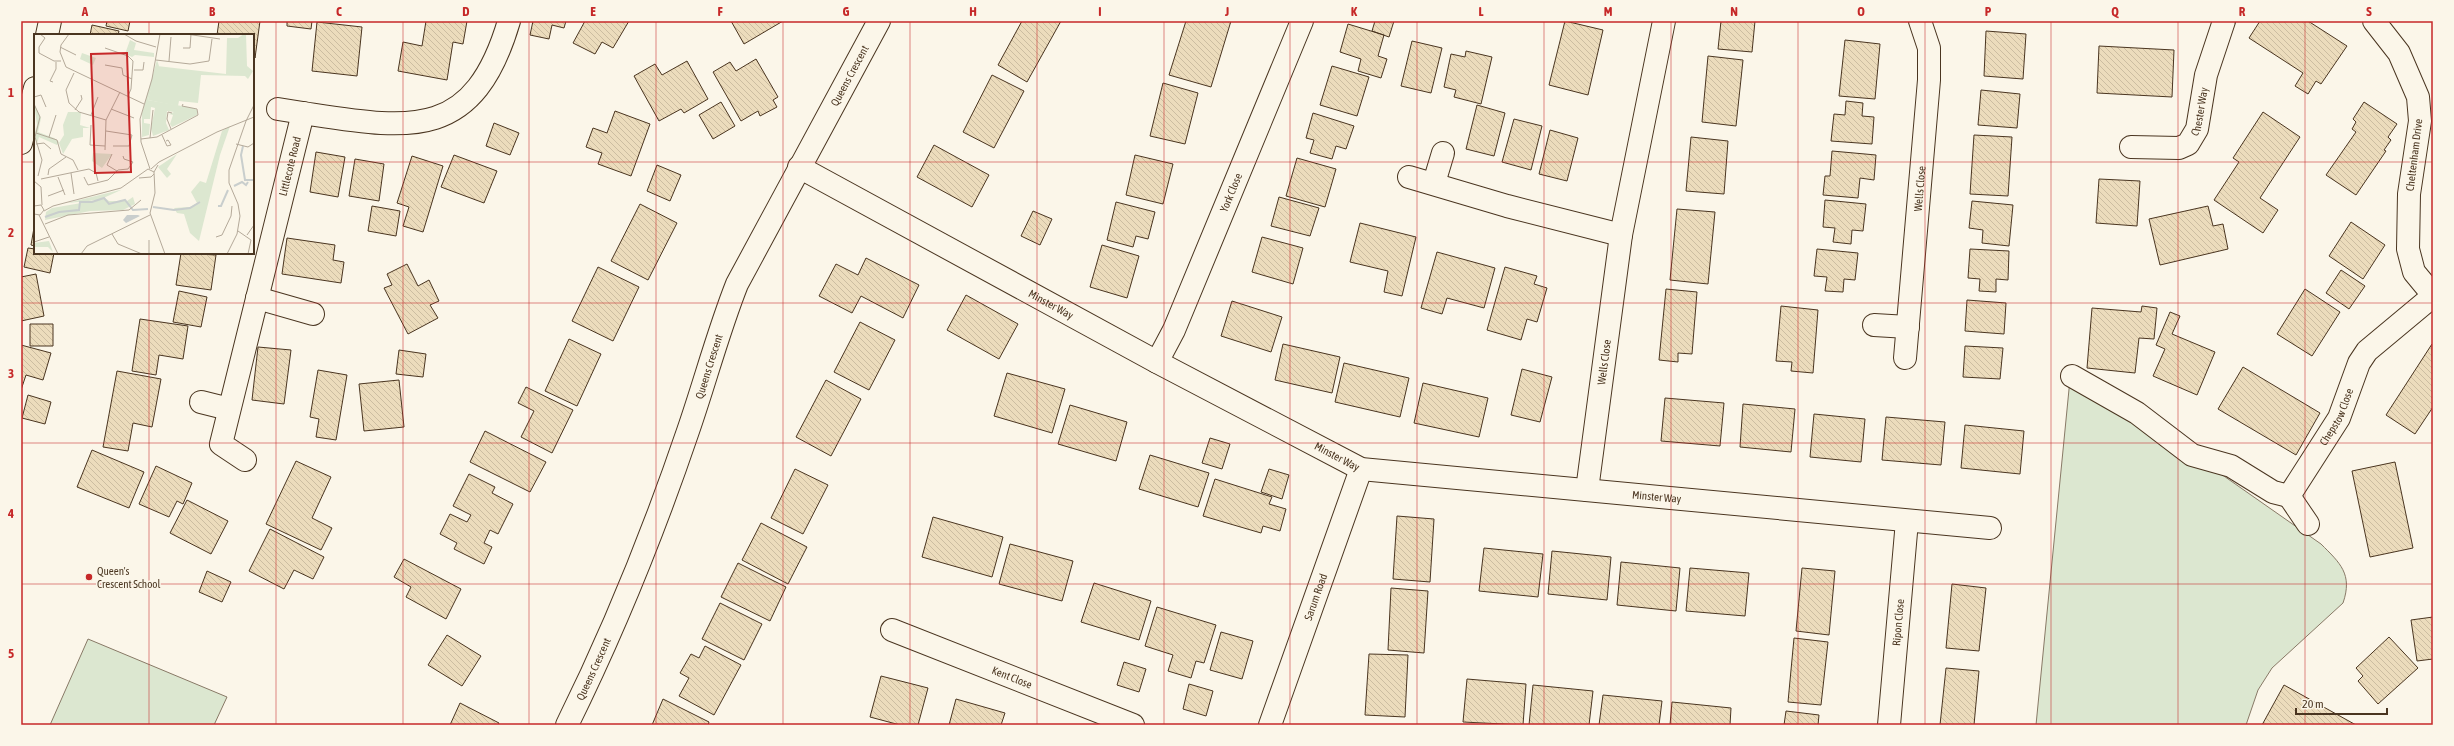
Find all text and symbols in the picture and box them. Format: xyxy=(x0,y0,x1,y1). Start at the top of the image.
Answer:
text: A xyxy=(81,4,89,19)
text: B xyxy=(209,4,216,19)
text: C xyxy=(336,4,342,19)
text: D xyxy=(462,4,470,19)
text: E xyxy=(590,4,596,19)
text: F xyxy=(717,4,723,19)
text: G xyxy=(843,4,850,19)
text: H xyxy=(969,4,977,19)
text: I xyxy=(1098,4,1102,19)
text: J xyxy=(1224,4,1229,19)
text: K xyxy=(1351,4,1358,19)
text: L xyxy=(1478,4,1484,19)
text: M xyxy=(1604,4,1613,19)
text: N xyxy=(1730,4,1738,19)
text: O xyxy=(1857,4,1865,19)
text: P xyxy=(1985,4,1992,19)
text: Q xyxy=(2111,4,2119,19)
text: R xyxy=(2239,4,2246,19)
text: S xyxy=(2366,4,2372,19)
inset map xyxy=(34,34,254,254)
street label: Queens Crescent xyxy=(828,43,871,108)
text: 1 xyxy=(8,85,14,100)
street label: Chester Way xyxy=(2188,86,2210,138)
street label: Cheltenham Drive xyxy=(2404,118,2424,192)
street label: Littlecote Road xyxy=(277,135,303,197)
street label: Wells Close xyxy=(1912,165,1928,212)
street label: York Close xyxy=(1218,171,1244,214)
text: 2 xyxy=(8,225,14,240)
street label: Minster Way xyxy=(1027,287,1076,322)
street label: Queens Crescent xyxy=(693,333,725,400)
street label: Wells Close xyxy=(1595,339,1613,386)
text: 3 xyxy=(8,366,14,381)
street label: Chepstow Close xyxy=(2317,387,2355,448)
street label: Minster Way xyxy=(1312,440,1362,473)
street label: Minster Way xyxy=(1632,488,1682,505)
text: 4 xyxy=(7,506,14,521)
place label: Queen's Crescent School xyxy=(97,565,161,590)
marker: Queen's Crescent School xyxy=(84,572,94,582)
street label: Sarum Road xyxy=(1302,572,1329,622)
street label: Ripon Close xyxy=(1890,598,1906,646)
street label: Queens Crescent xyxy=(574,636,613,702)
text: 5 xyxy=(8,646,14,661)
street label: Kent Close xyxy=(990,664,1034,691)
scale bar xyxy=(2296,690,2387,716)
text: 20 m xyxy=(2302,697,2324,711)

